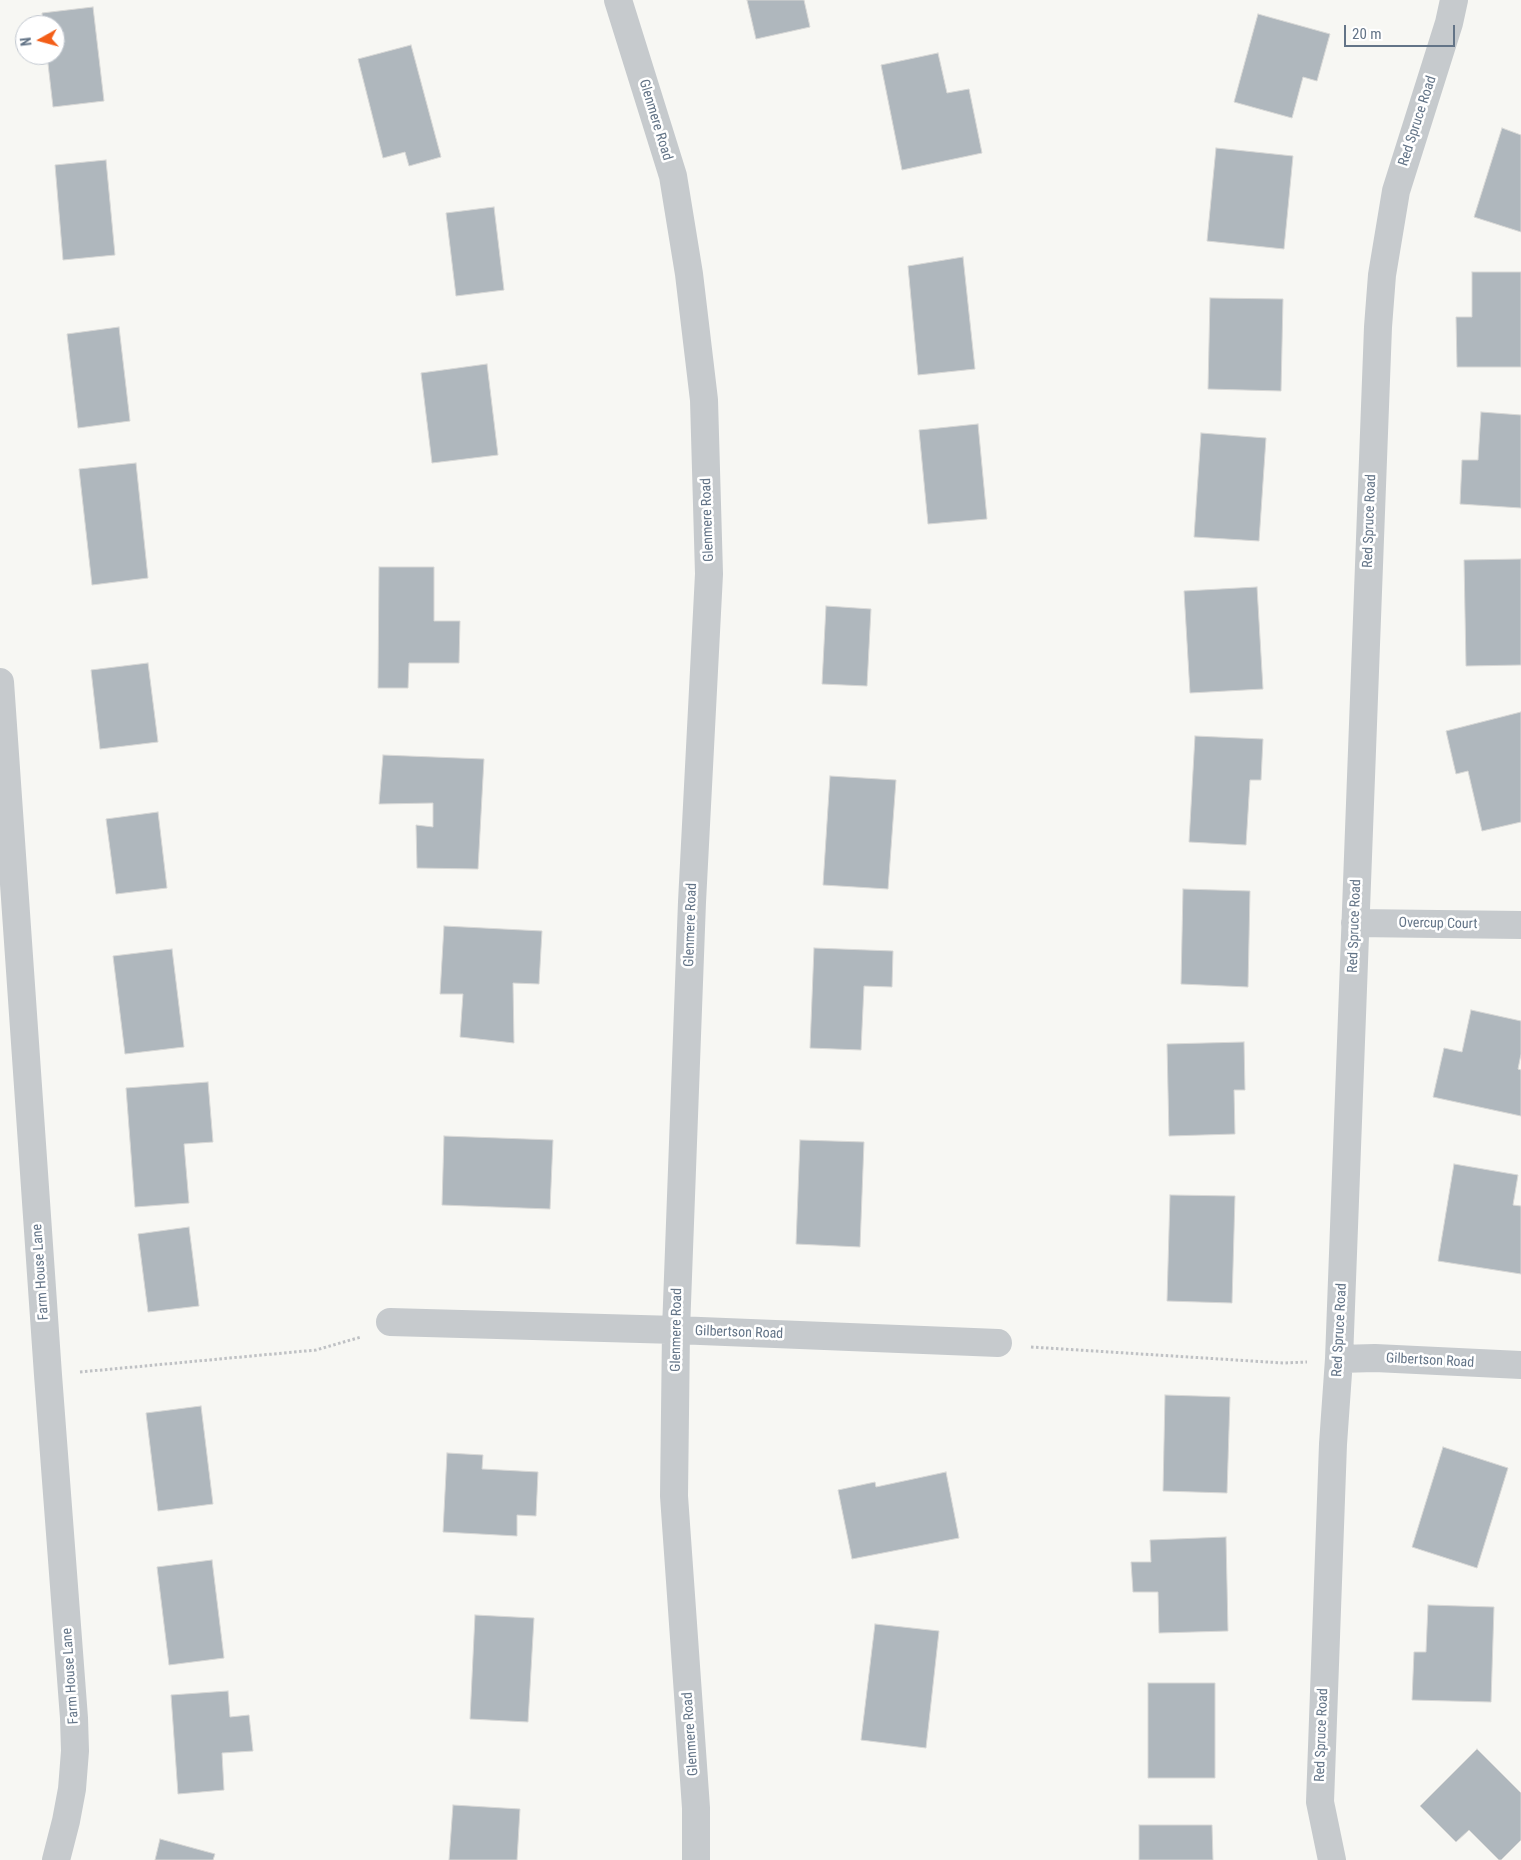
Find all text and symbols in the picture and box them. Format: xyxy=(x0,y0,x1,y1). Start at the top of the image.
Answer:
north arrow xyxy=(15,15,65,65)
scale bar xyxy=(1346,15,1457,47)
text: 20 m xyxy=(1352,25,1382,43)
text: N xyxy=(18,36,35,47)
street label: Red Spruce Road xyxy=(1396,74,1440,168)
street label: Glenmere Road xyxy=(635,77,675,163)
street label: Red Spruce Road xyxy=(1360,474,1380,568)
street label: Glenmere Road xyxy=(698,478,718,562)
street label: Red Spruce Road xyxy=(1345,879,1365,973)
street label: Glenmere Road xyxy=(681,883,701,967)
street label: Overcup Court xyxy=(1398,915,1478,933)
street label: Farm House Lane xyxy=(29,1223,53,1321)
street label: Red Spruce Road xyxy=(1329,1283,1351,1377)
street label: Glenmere Road xyxy=(668,1288,686,1372)
street label: Gilbertson Road xyxy=(695,1323,783,1343)
street label: Gilbertson Road xyxy=(1385,1350,1475,1372)
street label: Farm House Lane xyxy=(59,1627,83,1725)
street label: Red Spruce Road xyxy=(1312,1688,1332,1782)
street label: Glenmere Road xyxy=(680,1692,702,1776)

